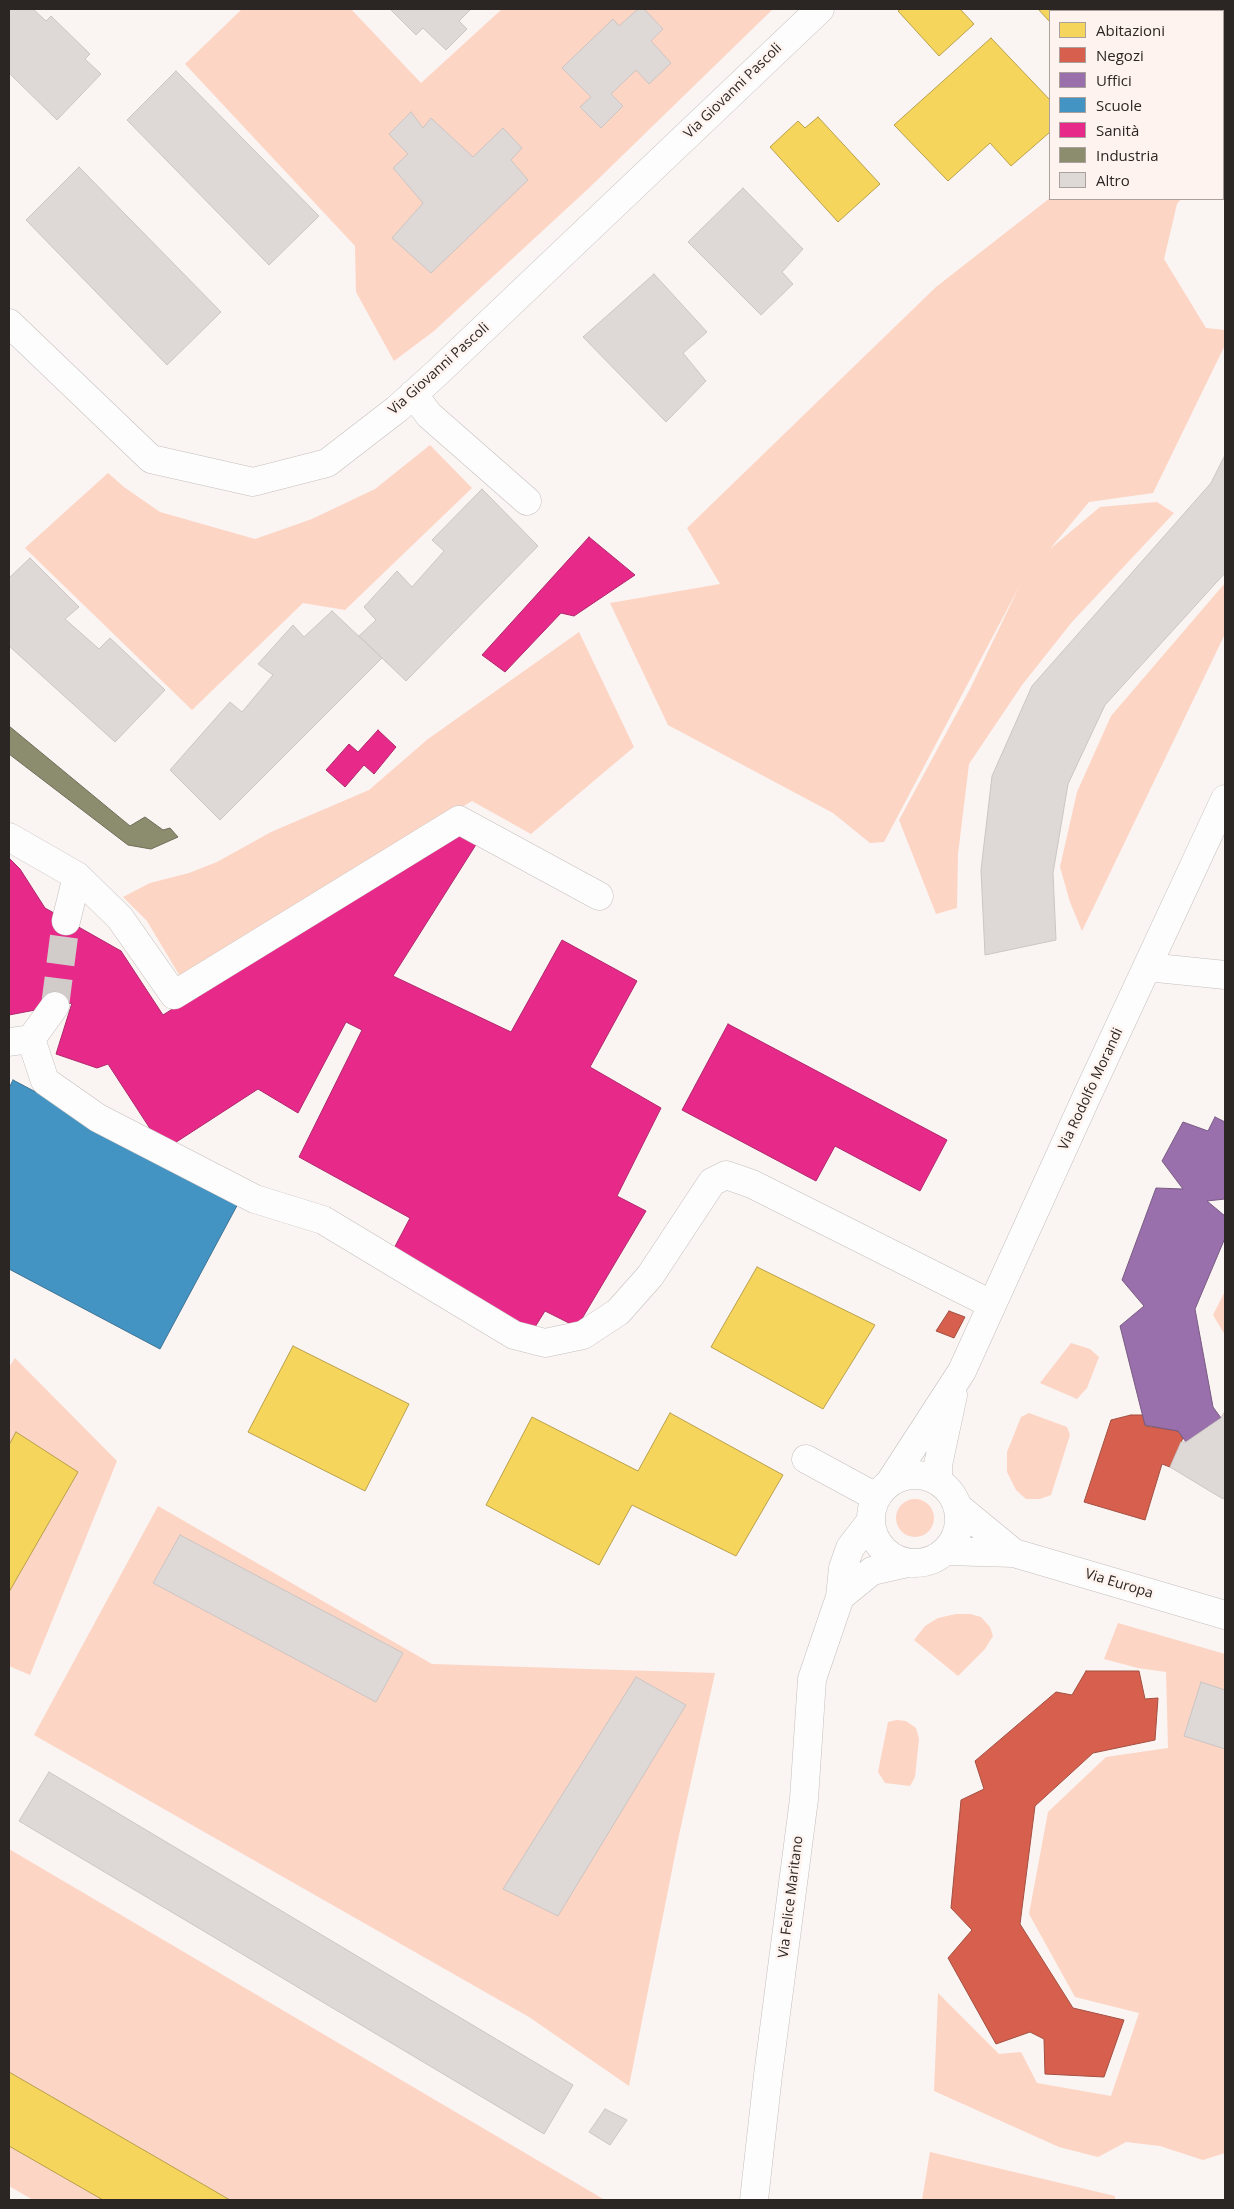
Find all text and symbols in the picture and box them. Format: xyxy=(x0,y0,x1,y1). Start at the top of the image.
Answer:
legend xyxy=(1049,10,1224,200)
text: Abitazioni xyxy=(1096,20,1165,40)
street label: Via Giovanni Pascoli xyxy=(681,40,785,142)
text: Negozi xyxy=(1096,45,1144,65)
text: Uffici xyxy=(1096,70,1132,90)
text: Scuole xyxy=(1096,95,1142,115)
text: Sanità xyxy=(1096,120,1139,140)
text: Industria xyxy=(1096,145,1159,165)
text: Altro xyxy=(1096,170,1130,190)
street label: Via Giovanni Pascoli xyxy=(385,319,493,419)
street label: Via Rodolfo Morandi xyxy=(1055,1025,1127,1153)
street label: Via Europa xyxy=(1083,1566,1155,1602)
street label: Via Felice Maritano xyxy=(775,1835,807,1959)

